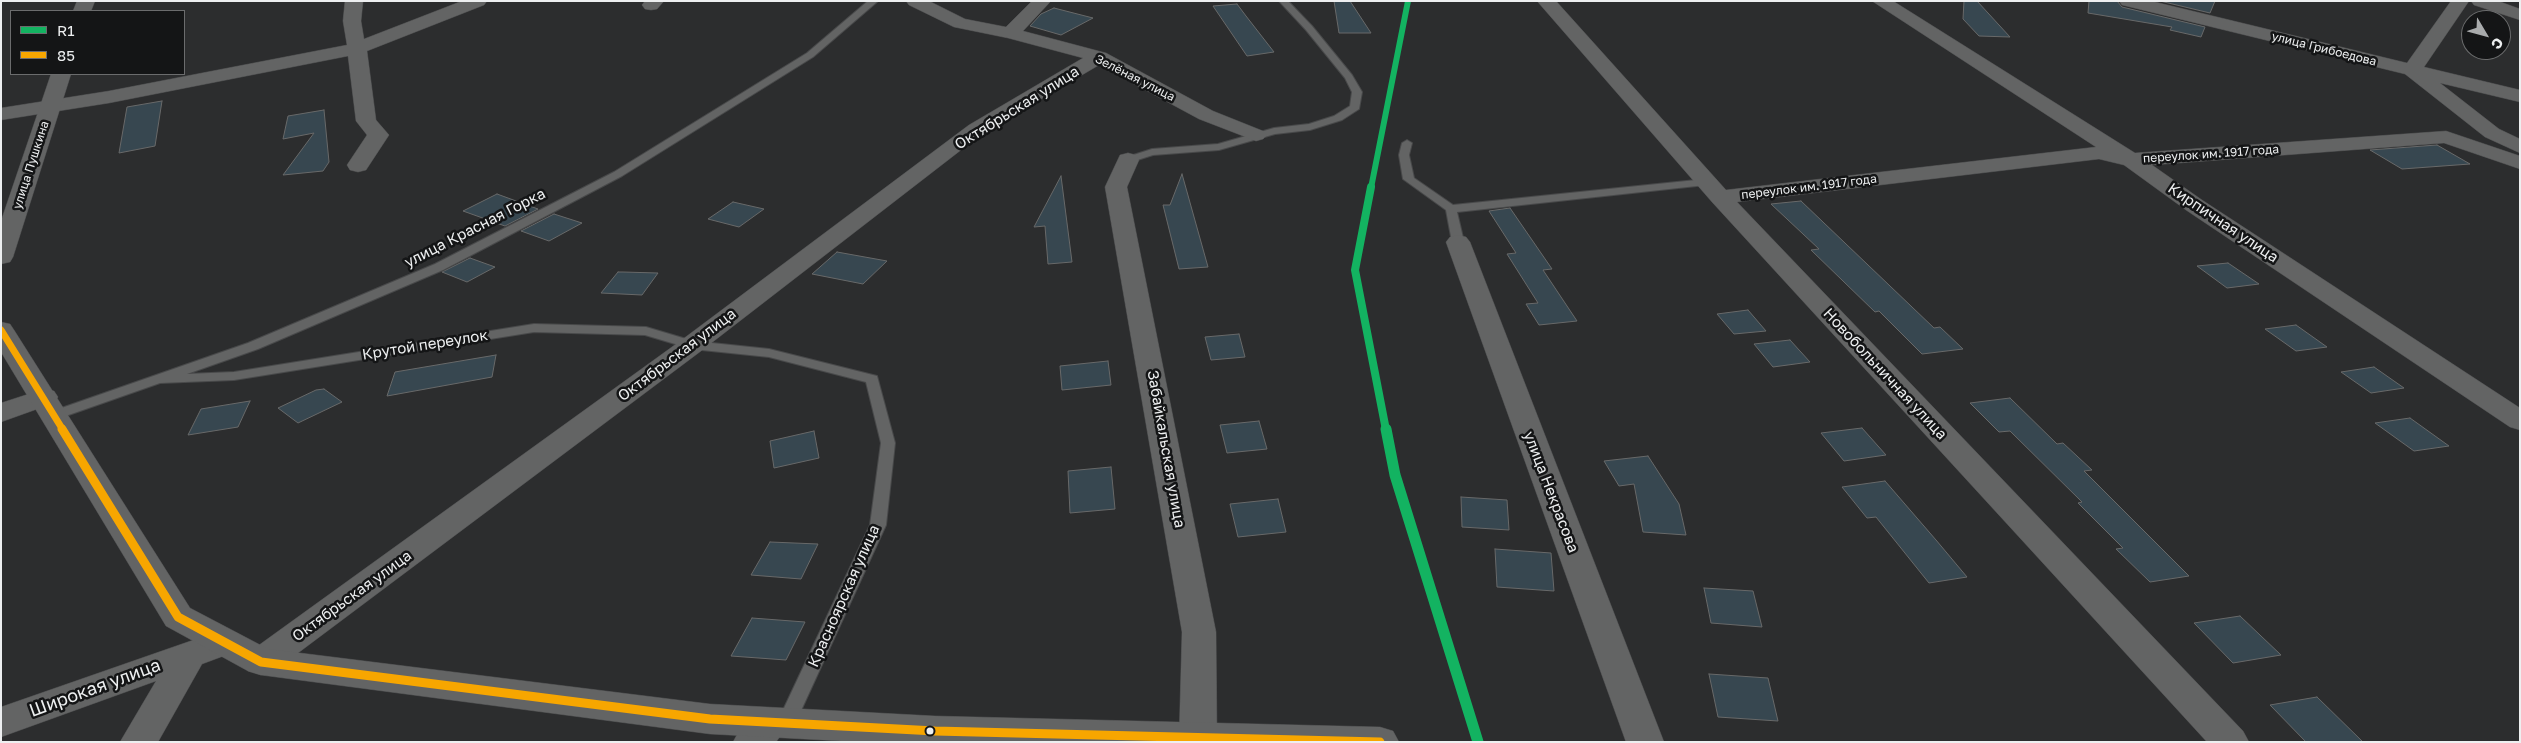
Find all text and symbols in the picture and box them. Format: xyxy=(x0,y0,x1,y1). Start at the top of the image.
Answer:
legend xyxy=(10,10,185,75)
north arrow xyxy=(2461,10,2511,60)
text: R1 xyxy=(57,21,74,39)
street label: улица Грибоедова xyxy=(2270,29,2378,69)
text: С xyxy=(2488,35,2507,53)
text: 85 xyxy=(57,46,75,64)
street label: Зелёная улица xyxy=(1093,52,1177,104)
street label: Октябрьская улица xyxy=(952,62,1082,154)
street label: улица Пушкина xyxy=(10,119,52,211)
street label: переулок им. 1917 года xyxy=(2143,142,2279,166)
street label: переулок им. 1917 года xyxy=(1740,172,1878,202)
street label: Кирпичная улица xyxy=(2164,179,2282,267)
street label: улица Красная Горка xyxy=(401,185,549,271)
street label: Октябрьская улица xyxy=(614,305,740,405)
street label: Новобольничная улица xyxy=(1819,305,1951,443)
street label: Крутой переулок xyxy=(361,326,489,364)
street label: Забайкальская улица xyxy=(1143,369,1189,529)
street label: улица Некрасова xyxy=(1520,429,1582,555)
street label: Красноярская улица xyxy=(805,522,883,670)
street label: Октябрьская улица xyxy=(289,547,415,645)
street label: Широкая улица xyxy=(26,654,164,722)
unlabelled marker xyxy=(925,726,935,736)

